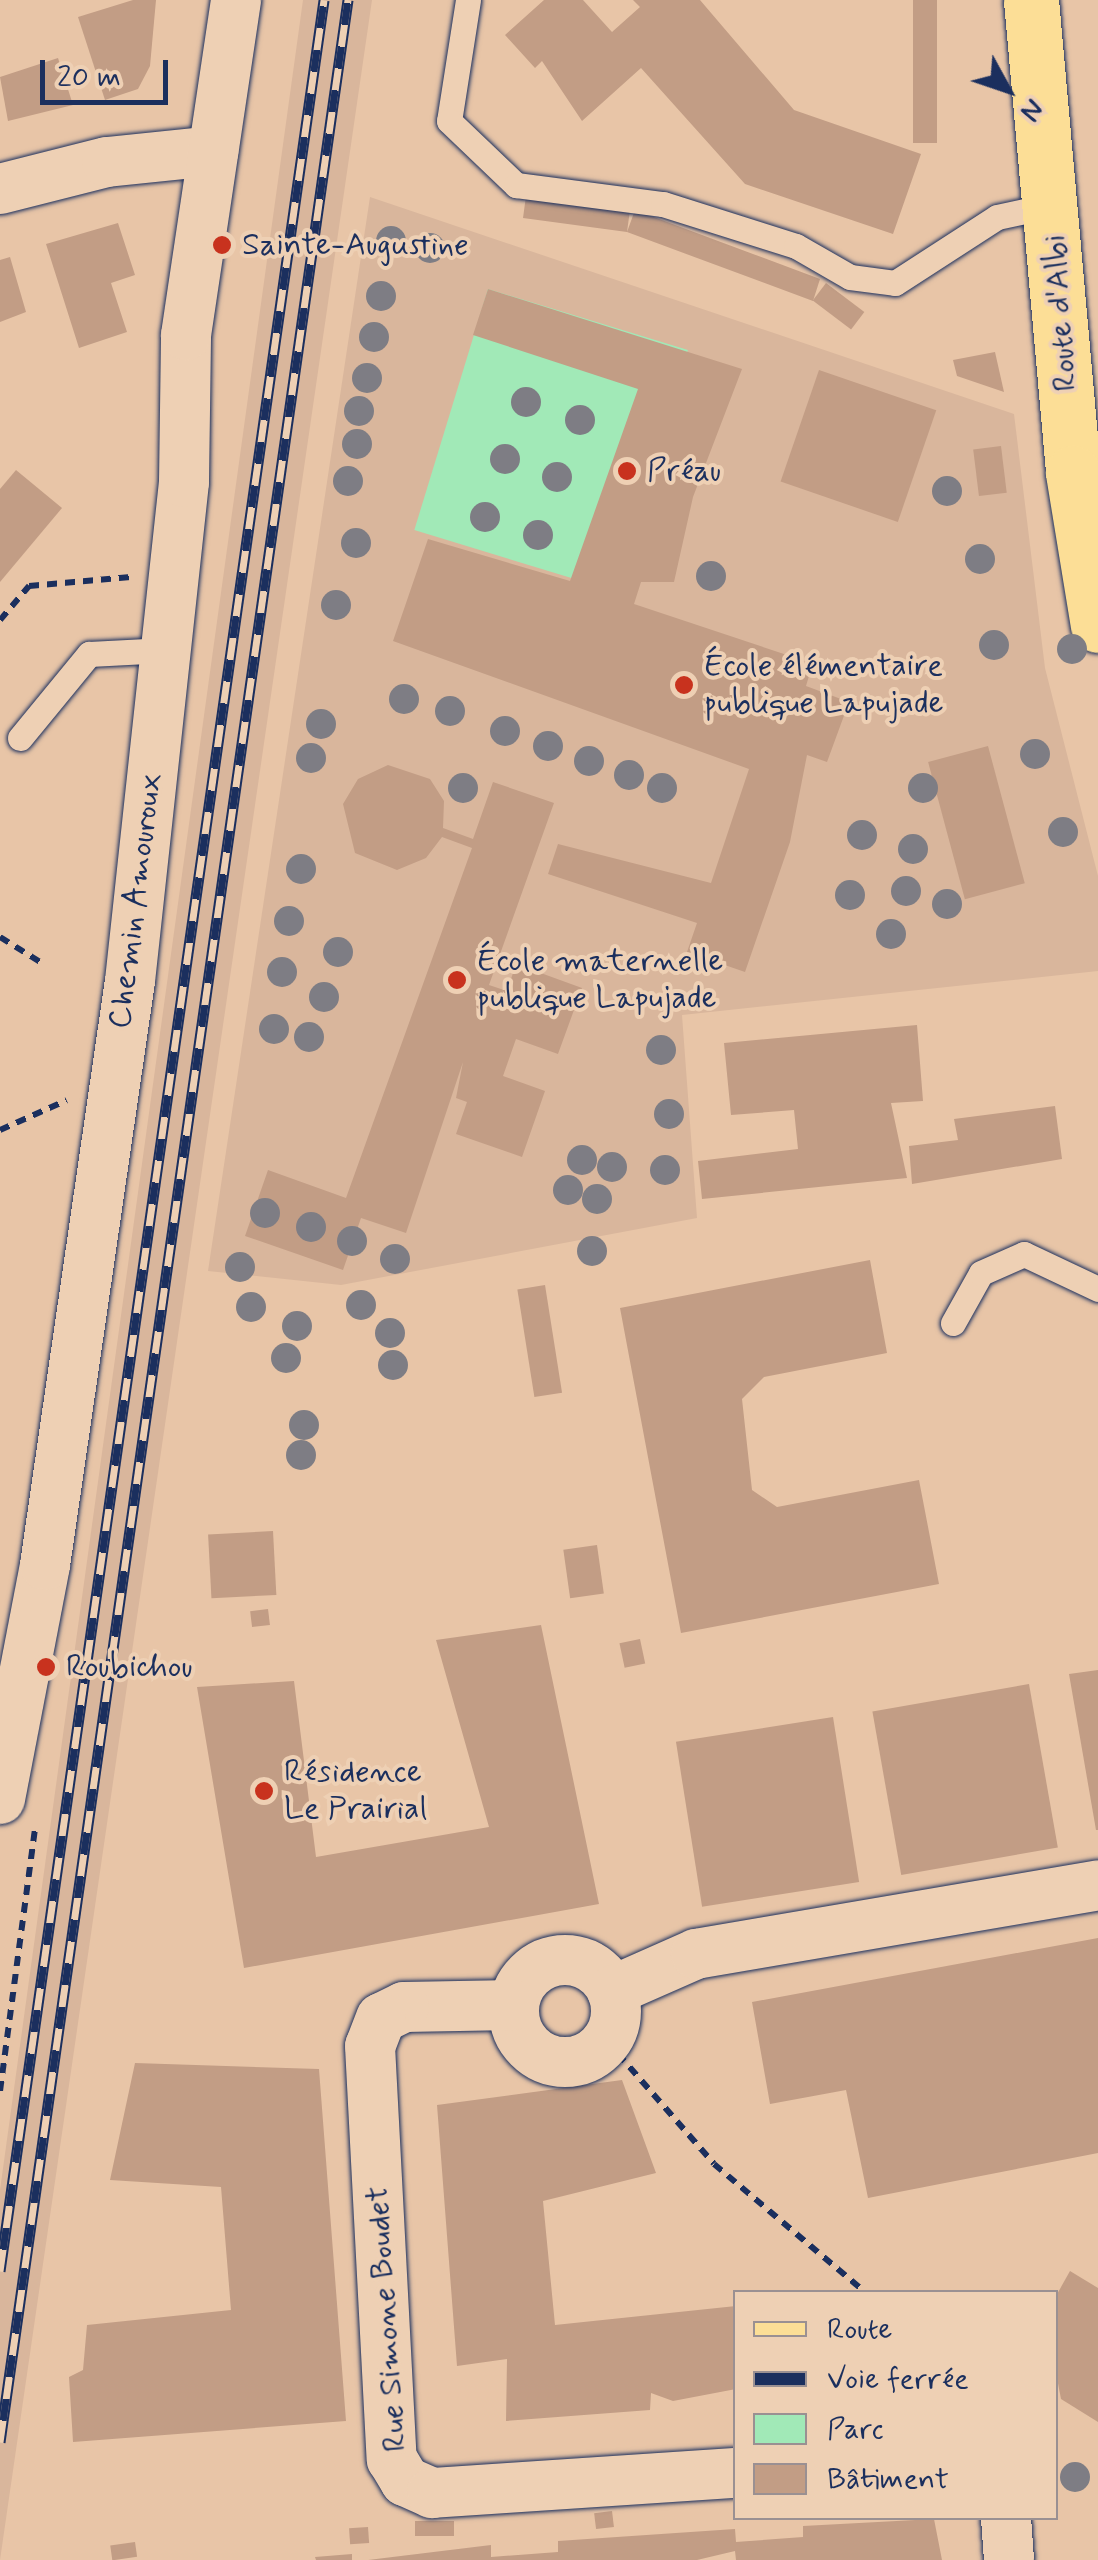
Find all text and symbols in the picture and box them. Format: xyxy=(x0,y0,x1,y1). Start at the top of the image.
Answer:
scale bar xyxy=(45,40,172,102)
north arrow xyxy=(958,40,1058,140)
text: 20 m xyxy=(57,58,121,97)
text: N xyxy=(1011,91,1052,129)
place label: Sainte-Augustine xyxy=(242,226,469,264)
marker: Sainte-Augustine xyxy=(211,234,233,256)
street label: Route d'Albi xyxy=(1036,234,1086,392)
place label: Préau xyxy=(647,452,721,490)
marker: Préau xyxy=(616,460,638,482)
place label: École élémentaire publique Lapujade xyxy=(704,648,943,723)
marker: École élémentaire publique Lapujade xyxy=(673,674,695,696)
street label: Chemin Amouroux xyxy=(101,771,171,1031)
place label: École maternelle publique Lapujade xyxy=(477,943,715,1018)
marker: École maternelle publique Lapujade xyxy=(446,969,468,991)
place label: Roubichou xyxy=(66,1648,193,1686)
marker: Roubichou xyxy=(35,1656,57,1678)
place label: Résidence Le Prairial xyxy=(284,1754,433,1829)
marker: Résidence Le Prairial xyxy=(253,1780,275,1802)
street label: Rue Simone Boudet xyxy=(359,2186,415,2452)
legend xyxy=(733,2290,1058,2520)
text: Route xyxy=(827,2310,892,2349)
text: Voie ferrée xyxy=(827,2360,969,2399)
text: Parc xyxy=(827,2410,884,2449)
text: Bâtiment xyxy=(827,2460,949,2499)

